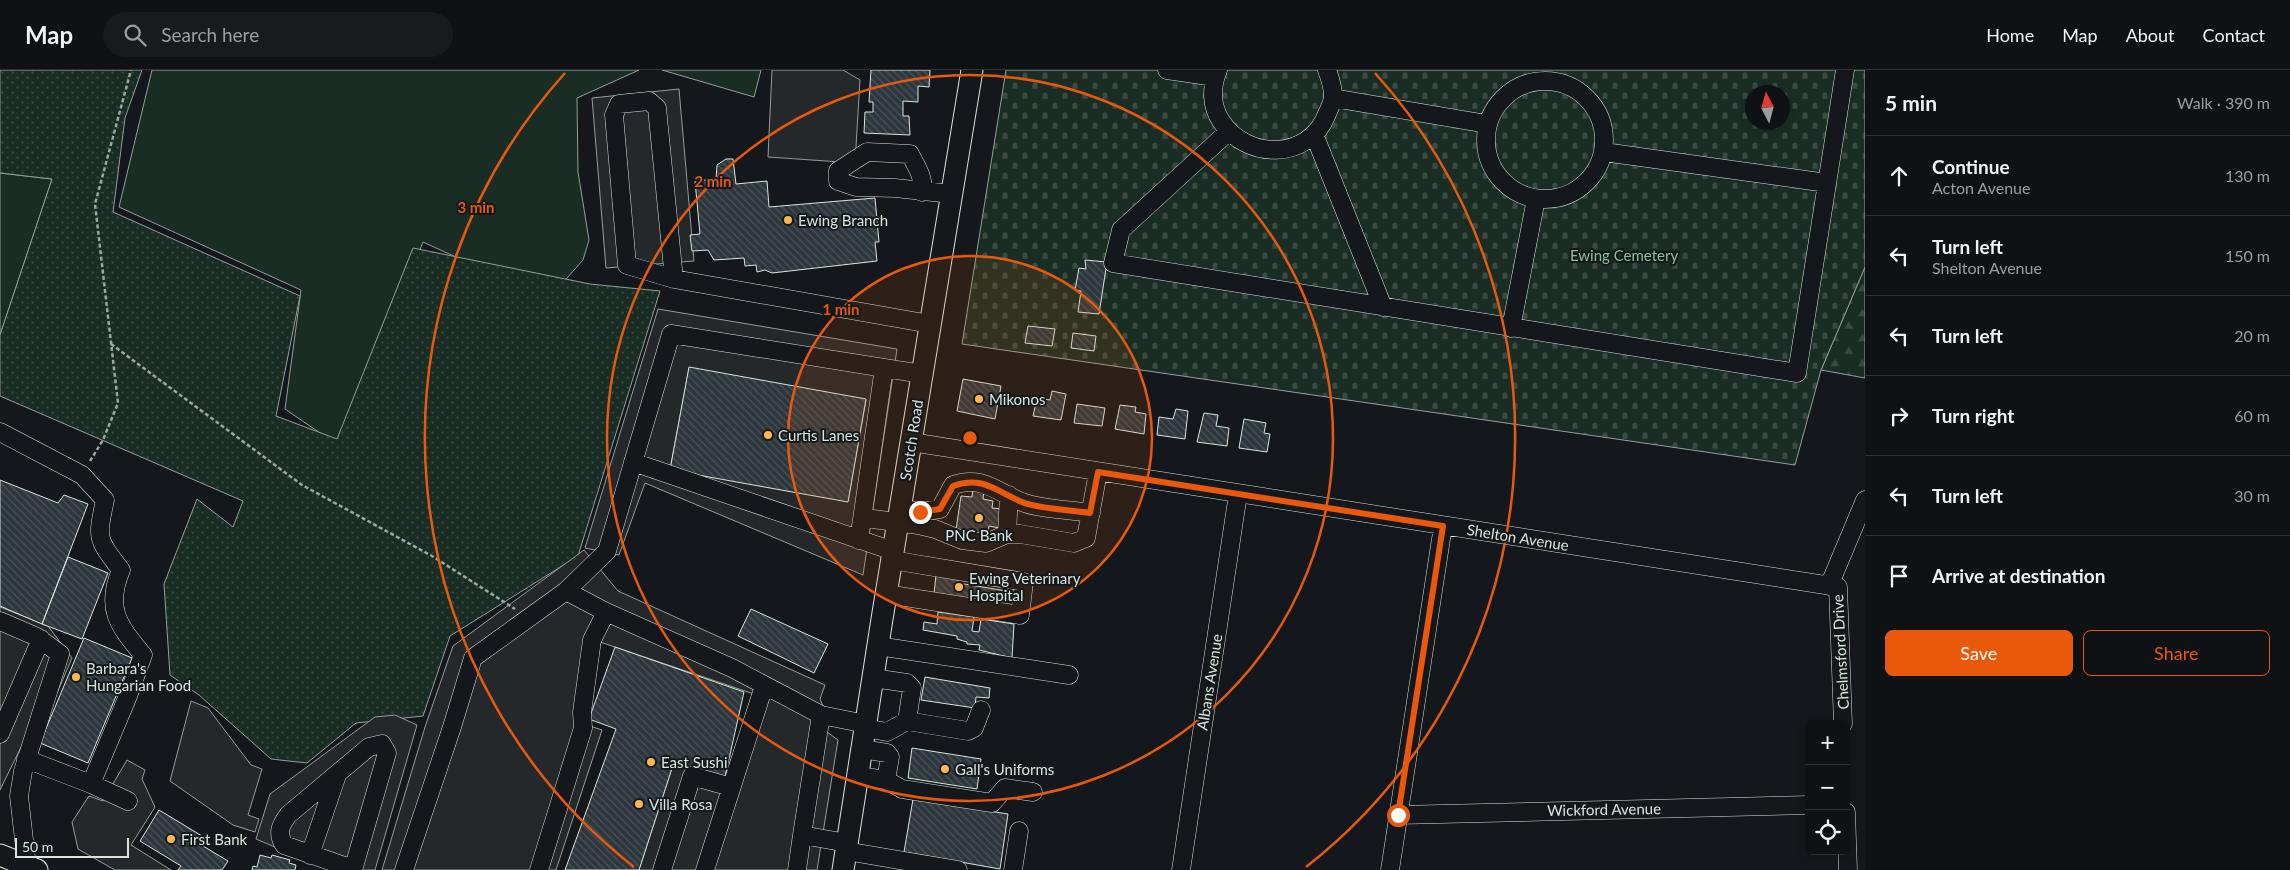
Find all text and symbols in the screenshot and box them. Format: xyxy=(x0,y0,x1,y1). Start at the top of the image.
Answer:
search box xyxy=(103,12,453,57)
text: Map xyxy=(25,20,73,49)
icon: search xyxy=(121,21,149,49)
text: Search here xyxy=(161,23,259,46)
text: Home xyxy=(1986,24,2034,46)
text: Map xyxy=(2062,24,2098,46)
text: About xyxy=(2126,24,2175,46)
text: Contact xyxy=(2203,24,2265,46)
north arrow xyxy=(1745,85,1790,130)
text: 5 min xyxy=(1885,90,1937,115)
text: Walk · 390 m xyxy=(2177,93,2270,112)
text: Continue xyxy=(1932,155,2010,178)
icon: ahead xyxy=(1885,162,1913,190)
text: 130 m xyxy=(2225,166,2270,185)
text: 2 min xyxy=(694,172,732,190)
text: Acton Avenue xyxy=(1932,178,2030,197)
text: 3 min xyxy=(457,198,495,216)
place label: Ewing Branch xyxy=(798,211,888,229)
marker: Ewing Branch xyxy=(782,214,794,226)
text: Turn left xyxy=(1932,235,2003,258)
icon: left xyxy=(1885,242,1913,270)
park label: Ewing Cemetery xyxy=(1570,246,1678,264)
text: 150 m xyxy=(2225,246,2270,265)
text: Shelton Avenue xyxy=(1932,258,2042,277)
text: 1 min xyxy=(822,300,860,318)
icon: left xyxy=(1885,322,1913,350)
text: Turn left xyxy=(1932,324,2003,347)
text: 20 m xyxy=(2234,326,2270,345)
place label: Mikonos xyxy=(989,390,1045,408)
marker: Mikonos xyxy=(973,393,985,405)
street label: Scotch Road xyxy=(896,398,926,482)
icon: right xyxy=(1885,402,1913,430)
text: Turn right xyxy=(1932,404,2014,427)
text: 60 m xyxy=(2234,406,2270,425)
place label: Curtis Lanes xyxy=(778,426,859,444)
marker: Curtis Lanes xyxy=(762,429,774,441)
centre of rings xyxy=(961,429,979,447)
icon: left xyxy=(1885,482,1913,510)
text: Turn left xyxy=(1932,484,2003,507)
text: 30 m xyxy=(2234,486,2270,505)
route end xyxy=(909,501,932,524)
marker: PNC Bank xyxy=(973,512,985,524)
street label: Shelton Avenue xyxy=(1466,520,1570,554)
place label: PNC Bank xyxy=(945,526,1013,544)
icon: arrive xyxy=(1885,562,1913,590)
text: Arrive at destination xyxy=(1932,564,2105,587)
place label: Ewing Veterinary Hospital xyxy=(969,569,1081,604)
marker: Ewing Veterinary Hospital xyxy=(953,581,965,593)
street label: Chelmsford Drive xyxy=(1828,594,1852,710)
button: Save xyxy=(1885,630,2073,676)
button: Share xyxy=(2083,630,2270,676)
street label: Albans Avenue xyxy=(1192,632,1226,732)
place label: Barbara's Hungarian Food xyxy=(86,659,191,694)
marker: Barbara's Hungarian Food xyxy=(70,671,82,683)
map controls xyxy=(1805,720,1850,855)
button: + xyxy=(1805,720,1850,765)
place label: East Sushi xyxy=(661,753,728,771)
marker: East Sushi xyxy=(645,756,657,768)
place label: Gall's Uniforms xyxy=(955,760,1054,778)
marker: Gall's Uniforms xyxy=(939,763,951,775)
button: − xyxy=(1805,765,1850,810)
place label: Villa Rosa xyxy=(649,795,713,813)
marker: Villa Rosa xyxy=(633,798,645,810)
street label: Wickford Avenue xyxy=(1547,799,1661,819)
route start xyxy=(1387,804,1410,827)
button: locate xyxy=(1805,810,1850,855)
place label: First Bank xyxy=(181,830,248,848)
marker: First Bank xyxy=(165,833,177,845)
scale bar xyxy=(15,835,129,858)
text: 50 m xyxy=(22,838,53,855)

